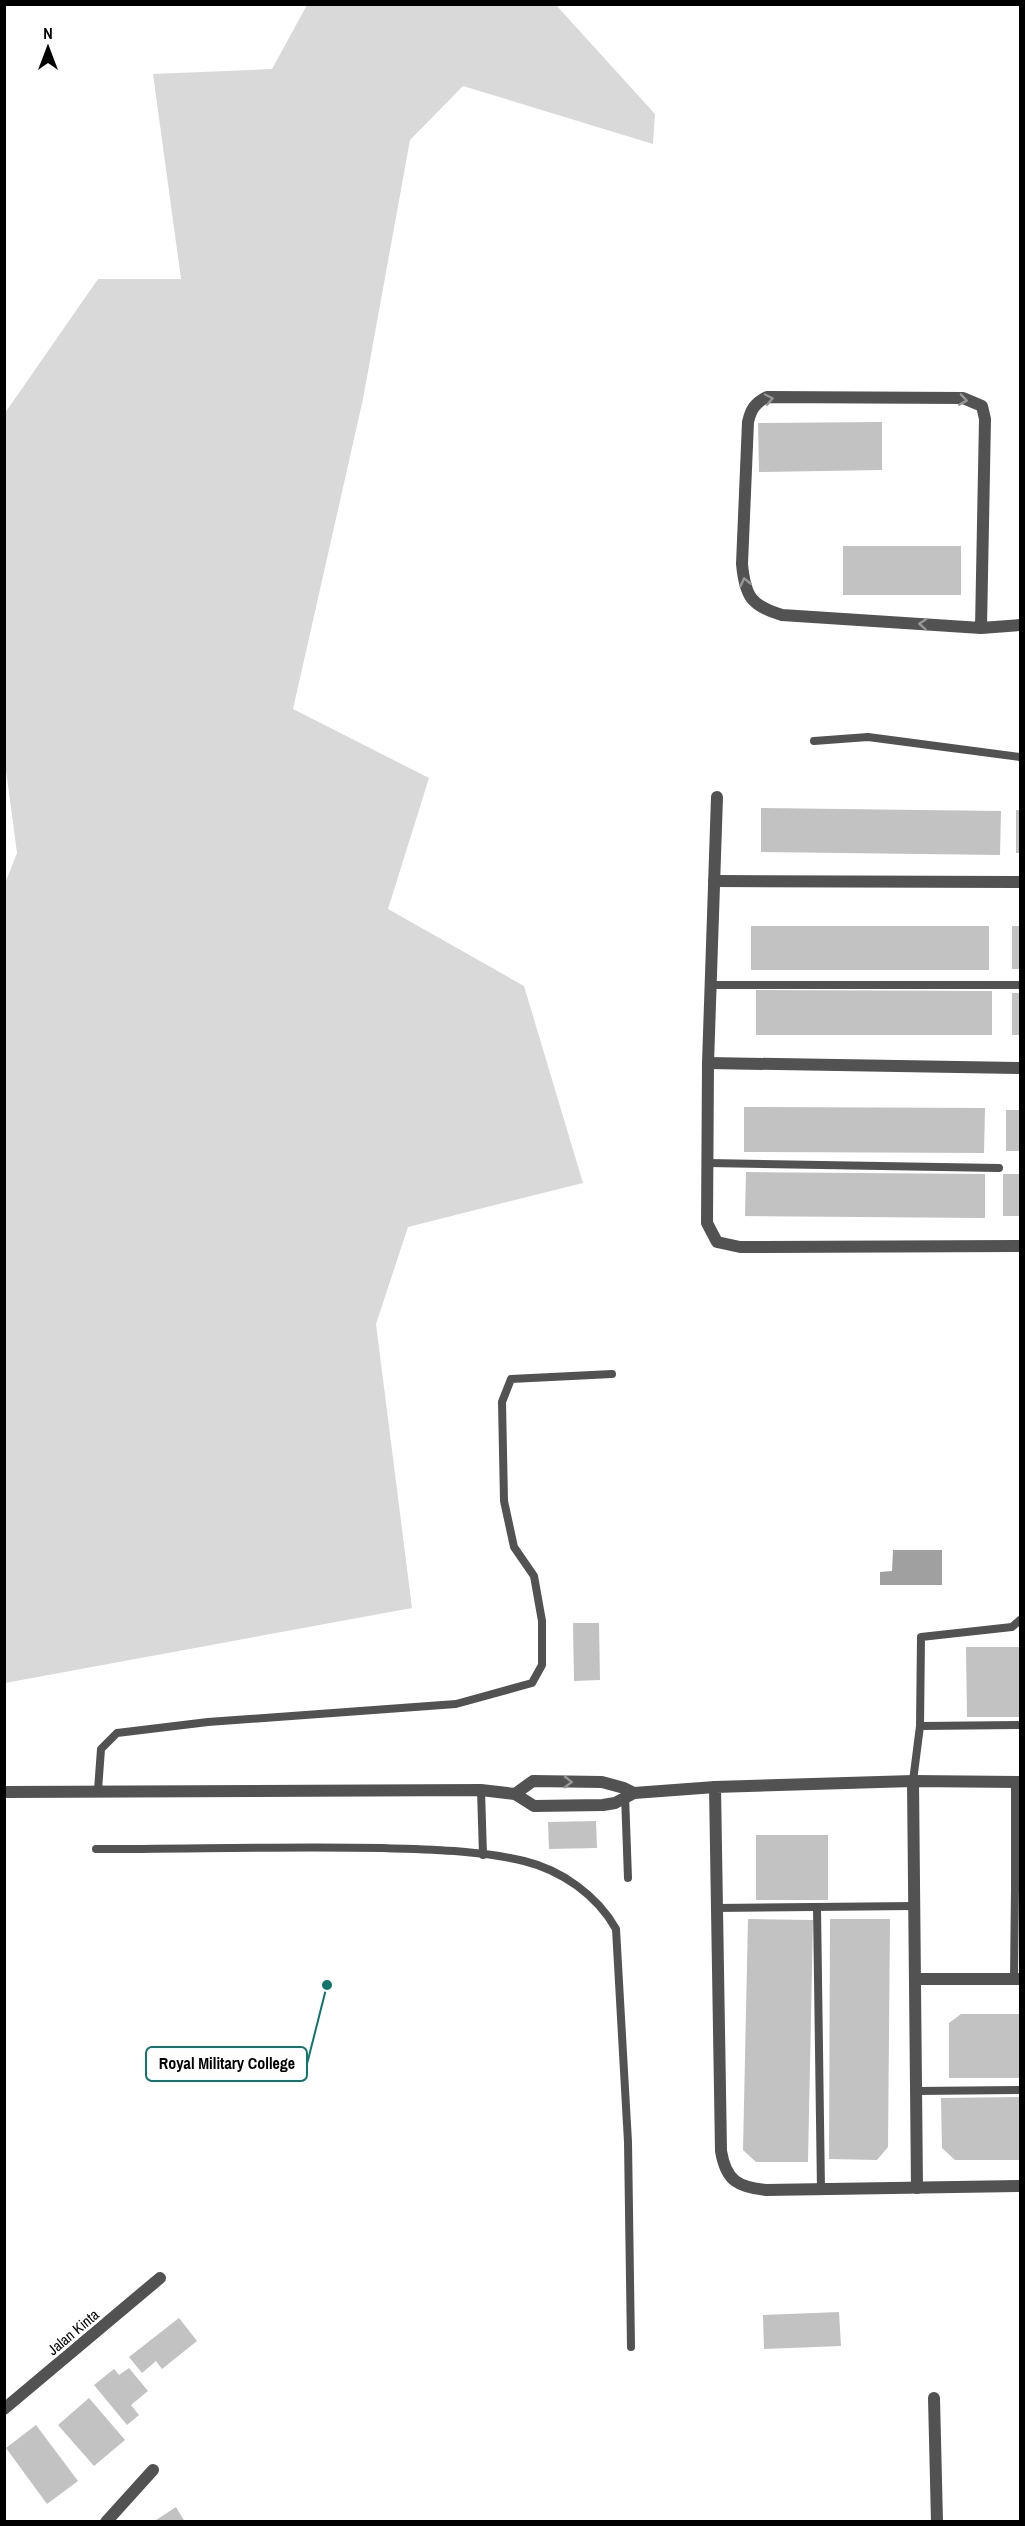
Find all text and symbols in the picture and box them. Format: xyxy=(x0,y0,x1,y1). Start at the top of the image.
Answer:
north arrow xyxy=(18,18,78,78)
text: N xyxy=(43,22,53,44)
one-way arrow xyxy=(764,393,774,406)
one-way arrow xyxy=(958,393,968,405)
one-way arrow xyxy=(740,577,753,587)
one-way arrow xyxy=(918,618,927,631)
one-way arrow xyxy=(564,1775,573,1788)
callout: Royal Military College xyxy=(146,2047,307,2081)
text: Royal Military College xyxy=(159,2052,295,2074)
street label: Jalan Kinta xyxy=(43,2304,103,2360)

